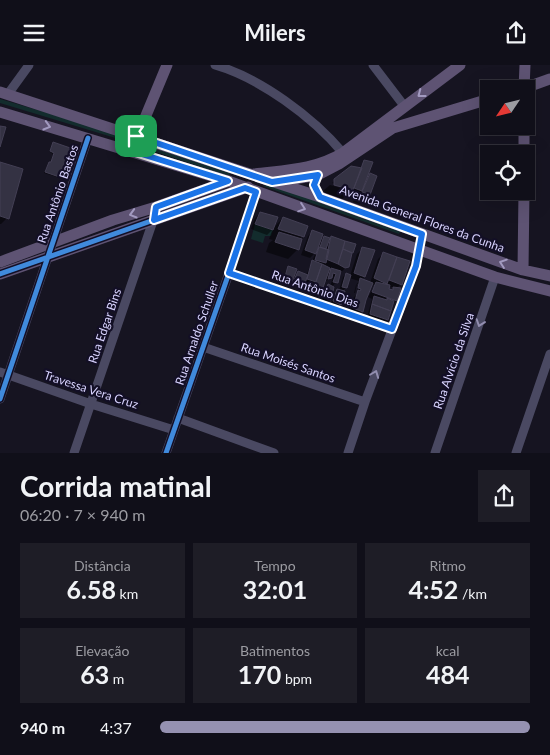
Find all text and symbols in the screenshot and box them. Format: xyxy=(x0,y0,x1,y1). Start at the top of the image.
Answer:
icon: menu xyxy=(20,19,48,47)
text: Milers xyxy=(244,19,306,46)
icon: share xyxy=(502,19,530,47)
north arrow xyxy=(480,80,535,135)
map controls xyxy=(480,80,535,200)
one-way arrow xyxy=(418,89,427,97)
pin xyxy=(115,115,157,157)
one-way arrow xyxy=(42,121,50,131)
icon: arrive xyxy=(122,122,150,150)
street label: Rua Antônio Bastos xyxy=(34,143,81,245)
button: locate xyxy=(480,145,535,200)
street label: Avenida General Flores da Cunha xyxy=(338,182,507,255)
one-way arrow xyxy=(297,202,305,212)
one-way arrow xyxy=(128,208,137,219)
one-way arrow xyxy=(500,259,508,269)
street label: Rua Antônio Dias xyxy=(270,267,361,310)
street label: Rua Arnaldo Schuller xyxy=(172,278,222,387)
street label: Rua Edgar Bins xyxy=(85,286,124,365)
street label: Rua Alvício da Silva xyxy=(430,311,477,411)
one-way arrow xyxy=(476,318,486,327)
street label: Rua Moisés Santos xyxy=(239,339,337,386)
street label: Travessa Vera Cruz xyxy=(42,367,141,412)
one-way arrow xyxy=(369,370,379,378)
text: Corrida matinal xyxy=(20,469,212,503)
button: share xyxy=(478,470,530,522)
text: 06:20 · 7 × 940 m xyxy=(20,505,145,524)
text: Distância xyxy=(74,557,131,574)
text: Tempo xyxy=(254,557,296,574)
text: Ritmo xyxy=(429,557,466,574)
text: 6.58 xyxy=(66,574,116,604)
text: 32:01 xyxy=(243,574,307,604)
text: 4:52 xyxy=(408,574,458,604)
text: km xyxy=(116,585,138,602)
text: /km xyxy=(458,585,487,602)
text: Elevação xyxy=(75,642,129,659)
text: Batimentos xyxy=(240,642,310,659)
text: kcal xyxy=(436,642,460,659)
text: 63 xyxy=(80,659,109,689)
text: 170 xyxy=(238,659,281,689)
text: 484 xyxy=(426,659,469,689)
text: m xyxy=(109,670,124,687)
text: bpm xyxy=(281,670,312,687)
text: 940 m xyxy=(20,718,65,737)
text: 4:37 xyxy=(100,718,132,737)

